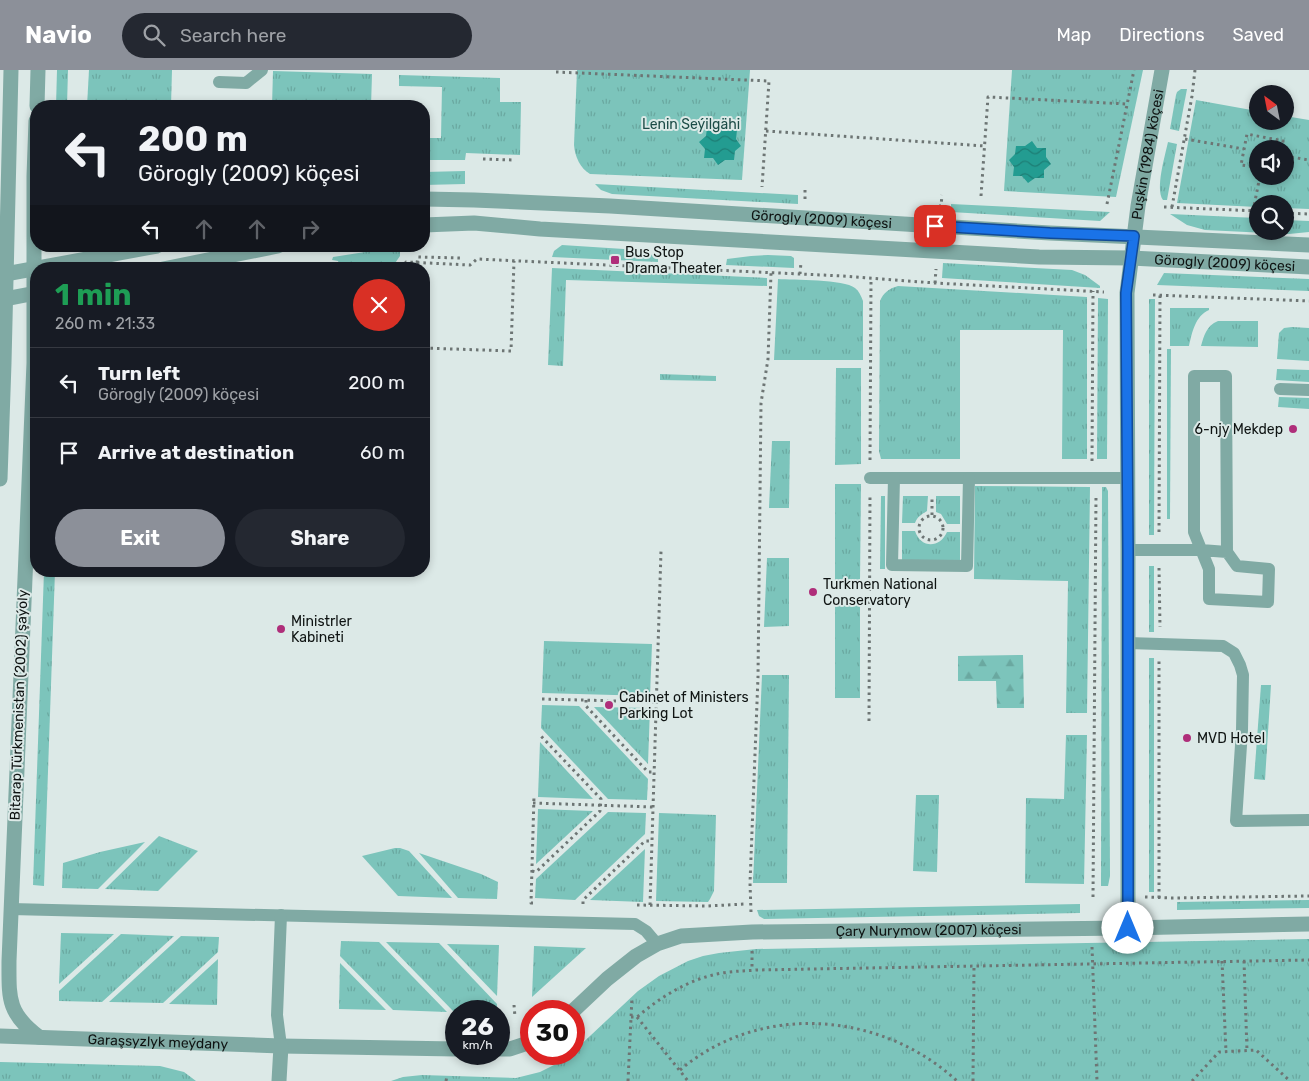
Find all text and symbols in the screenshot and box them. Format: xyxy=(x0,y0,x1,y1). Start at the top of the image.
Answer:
search box xyxy=(122,13,472,58)
text: Navio xyxy=(25,21,92,49)
icon: search xyxy=(140,21,168,49)
text: Search here xyxy=(180,24,286,47)
text: Map xyxy=(1056,24,1091,46)
text: Directions xyxy=(1119,24,1205,46)
text: Saved xyxy=(1233,24,1284,46)
north arrow xyxy=(1249,85,1294,130)
map controls xyxy=(1249,85,1294,240)
street label: Puşkin (1984) köçesi xyxy=(1128,88,1167,221)
park label: Lenin Seýilgähi xyxy=(642,116,740,133)
text: 200 m xyxy=(138,118,248,160)
icon: left xyxy=(55,120,120,185)
button: sound xyxy=(1249,140,1294,185)
text: Görogly (2009) köçesi xyxy=(138,160,360,187)
button: search xyxy=(1249,195,1294,240)
pin xyxy=(914,205,956,247)
street label: Görogly (2009) köçesi xyxy=(751,206,892,232)
icon: arrive xyxy=(921,212,949,240)
icon: left xyxy=(137,215,165,243)
icon: ahead xyxy=(190,215,218,243)
icon: ahead xyxy=(243,215,271,243)
icon: right xyxy=(296,215,324,243)
place label: Bus Stop Drama Theater xyxy=(625,244,722,277)
street label: Görogly (2009) köçesi xyxy=(1154,251,1296,275)
marker: Bus Stop Drama Theater xyxy=(609,254,621,266)
text: 1 min xyxy=(55,277,132,313)
button: close xyxy=(353,279,405,331)
text: 260 m · 21:33 xyxy=(55,314,155,333)
text: Turn left xyxy=(98,362,180,385)
icon: left xyxy=(55,369,83,397)
text: 200 m xyxy=(348,371,405,394)
text: Görogly (2009) köçesi xyxy=(98,385,259,404)
place label: 6-njy Mekdep xyxy=(1195,421,1283,438)
marker: 6-njy Mekdep xyxy=(1287,423,1299,435)
icon: arrive xyxy=(55,439,83,467)
text: Arrive at destination xyxy=(98,441,294,464)
text: 60 m xyxy=(360,441,405,464)
button: Exit xyxy=(55,509,225,567)
button: Share xyxy=(235,509,405,567)
place label: Turkmen National Conservatory xyxy=(823,576,937,609)
marker: Turkmen National Conservatory xyxy=(807,586,819,598)
street label: Bitarap Türkmenistan (2002) şaýoly xyxy=(6,589,32,821)
place label: Ministrler Kabineti xyxy=(291,613,353,646)
marker: Ministrler Kabineti xyxy=(275,623,287,635)
place label: Cabinet of Ministers Parking Lot xyxy=(619,689,749,722)
marker: Cabinet of Ministers Parking Lot xyxy=(603,699,615,711)
place label: MVD Hotel xyxy=(1197,730,1265,747)
marker: MVD Hotel xyxy=(1181,732,1193,744)
position arrow xyxy=(1101,901,1153,953)
street label: Çary Nurymow (2007) köçesi xyxy=(836,921,1022,940)
speed limit sign: 30 xyxy=(520,1000,585,1065)
text: 26 xyxy=(461,1012,494,1041)
street label: Garaşsyzlyk meýdany xyxy=(87,1031,229,1053)
text: km/h xyxy=(463,1038,492,1052)

